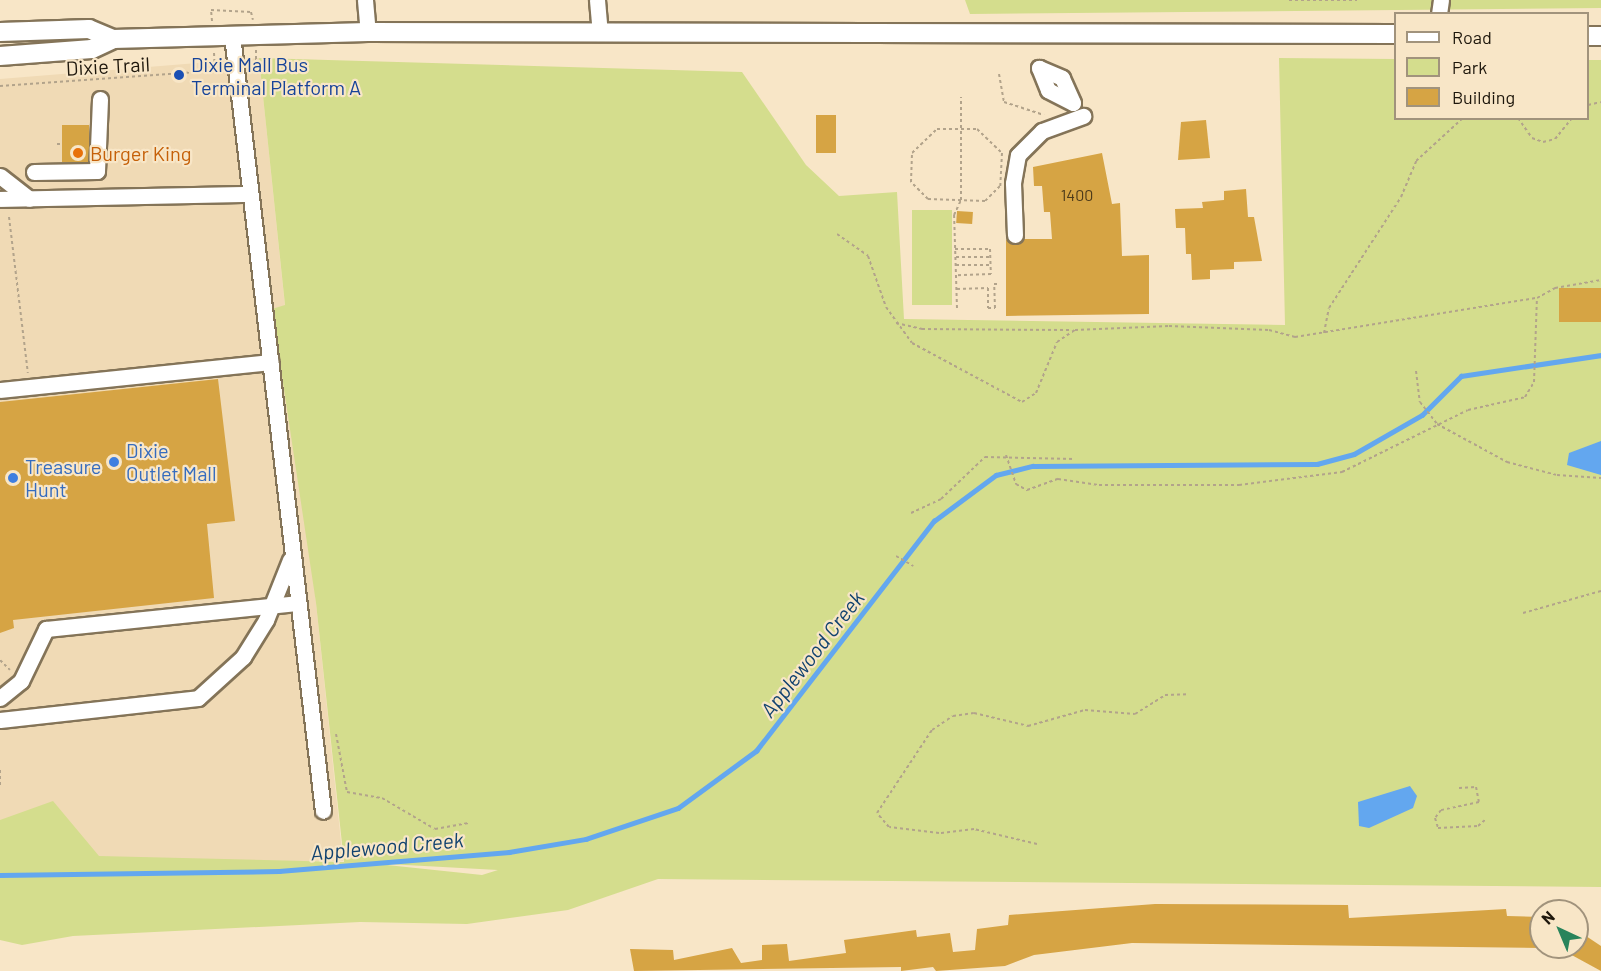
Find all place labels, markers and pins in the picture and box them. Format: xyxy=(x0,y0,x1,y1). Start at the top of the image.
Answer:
place label: Dixie Mall Bus Terminal Platform A xyxy=(191,52,361,99)
marker: Dixie Mall Bus Terminal Platform A xyxy=(172,68,186,82)
place label: Burger King xyxy=(90,141,191,165)
marker: Burger King xyxy=(71,146,85,160)
place label: Dixie Outlet Mall xyxy=(126,438,217,485)
place label: Treasure Hunt xyxy=(25,454,101,501)
marker: Dixie Outlet Mall xyxy=(107,455,121,469)
marker: Treasure Hunt xyxy=(6,471,20,485)

